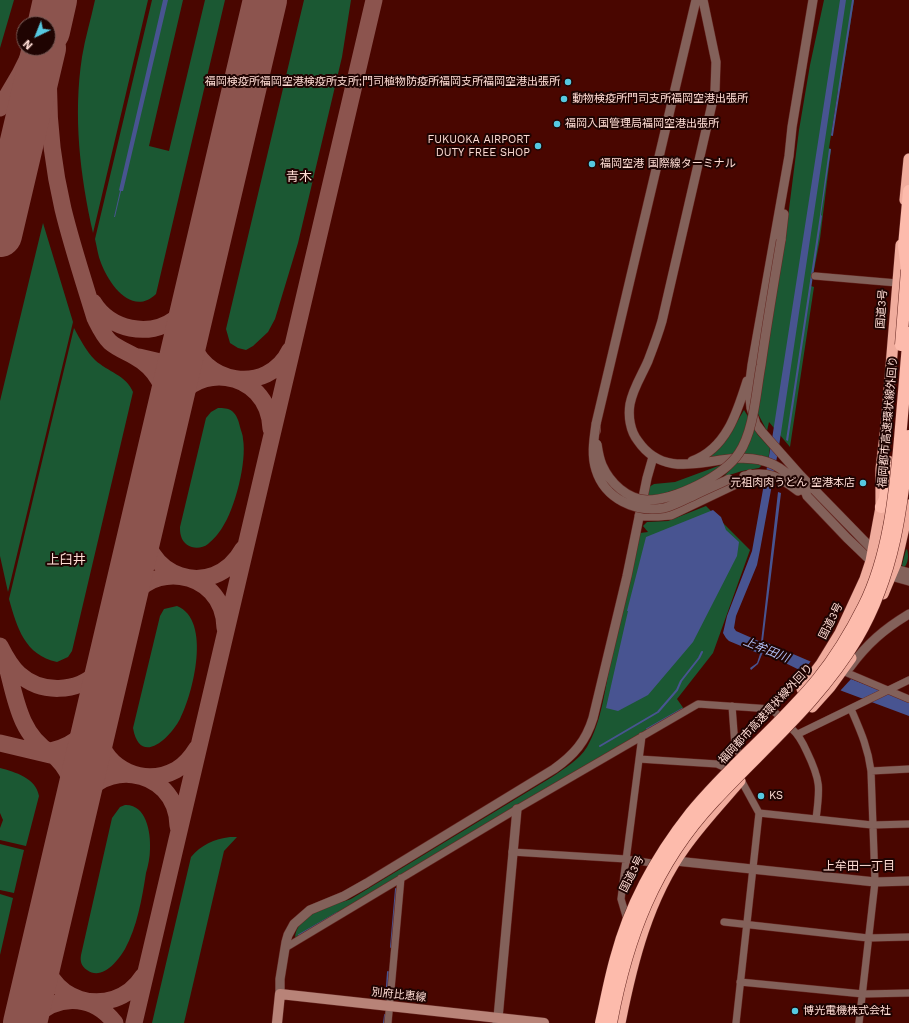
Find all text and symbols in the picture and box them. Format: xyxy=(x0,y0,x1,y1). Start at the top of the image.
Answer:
north arrow xyxy=(16,16,56,56)
text: N xyxy=(21,37,36,52)
place label: 福岡検疫所福岡空港検疫所支所;門司植物防疫所福岡支所福岡空港出張所 xyxy=(205,75,560,89)
marker: 福岡検疫所福岡空港検疫所支所;門司植物防疫所福岡支所福岡空港出張所 xyxy=(563,77,573,87)
place label: 動物検疫所門司支所福岡空港出張所 xyxy=(572,92,748,106)
marker: 動物検疫所門司支所福岡空港出張所 xyxy=(559,94,569,104)
place label: 福岡入国管理局福岡空港出張所 xyxy=(565,117,719,131)
marker: 福岡入国管理局福岡空港出張所 xyxy=(552,119,562,129)
place label: FUKUOKA AIRPORT DUTY FREE SHOP xyxy=(428,133,530,159)
marker: FUKUOKA AIRPORT DUTY FREE SHOP xyxy=(533,141,543,151)
place label: 福岡空港 国際線ターミナル xyxy=(600,157,736,171)
marker: 福岡空港 国際線ターミナル xyxy=(587,159,597,169)
district label: 青木 xyxy=(286,169,312,185)
street label: 国道3号 xyxy=(874,289,890,329)
street label: 福岡都市高速環状線外回り xyxy=(876,356,900,488)
place label: 元祖肉肉うどん 空港本店 xyxy=(730,476,855,490)
marker: 元祖肉肉うどん 空港本店 xyxy=(858,478,868,488)
district label: 上臼井 xyxy=(47,552,85,568)
street label: 国道3号 xyxy=(816,600,846,642)
water label: 上牟田川 xyxy=(741,634,791,666)
street label: 福岡都市高速環状線外回り xyxy=(716,661,816,767)
place label: KS xyxy=(769,789,783,803)
marker: KS xyxy=(756,791,766,801)
street label: 国道3号 xyxy=(617,853,647,895)
district label: 上牟田一丁目 xyxy=(823,859,895,873)
street label: 別府比恵線 xyxy=(371,986,427,1004)
place label: 博光電機株式会社 xyxy=(803,1004,891,1018)
marker: 博光電機株式会社 xyxy=(790,1006,800,1016)

